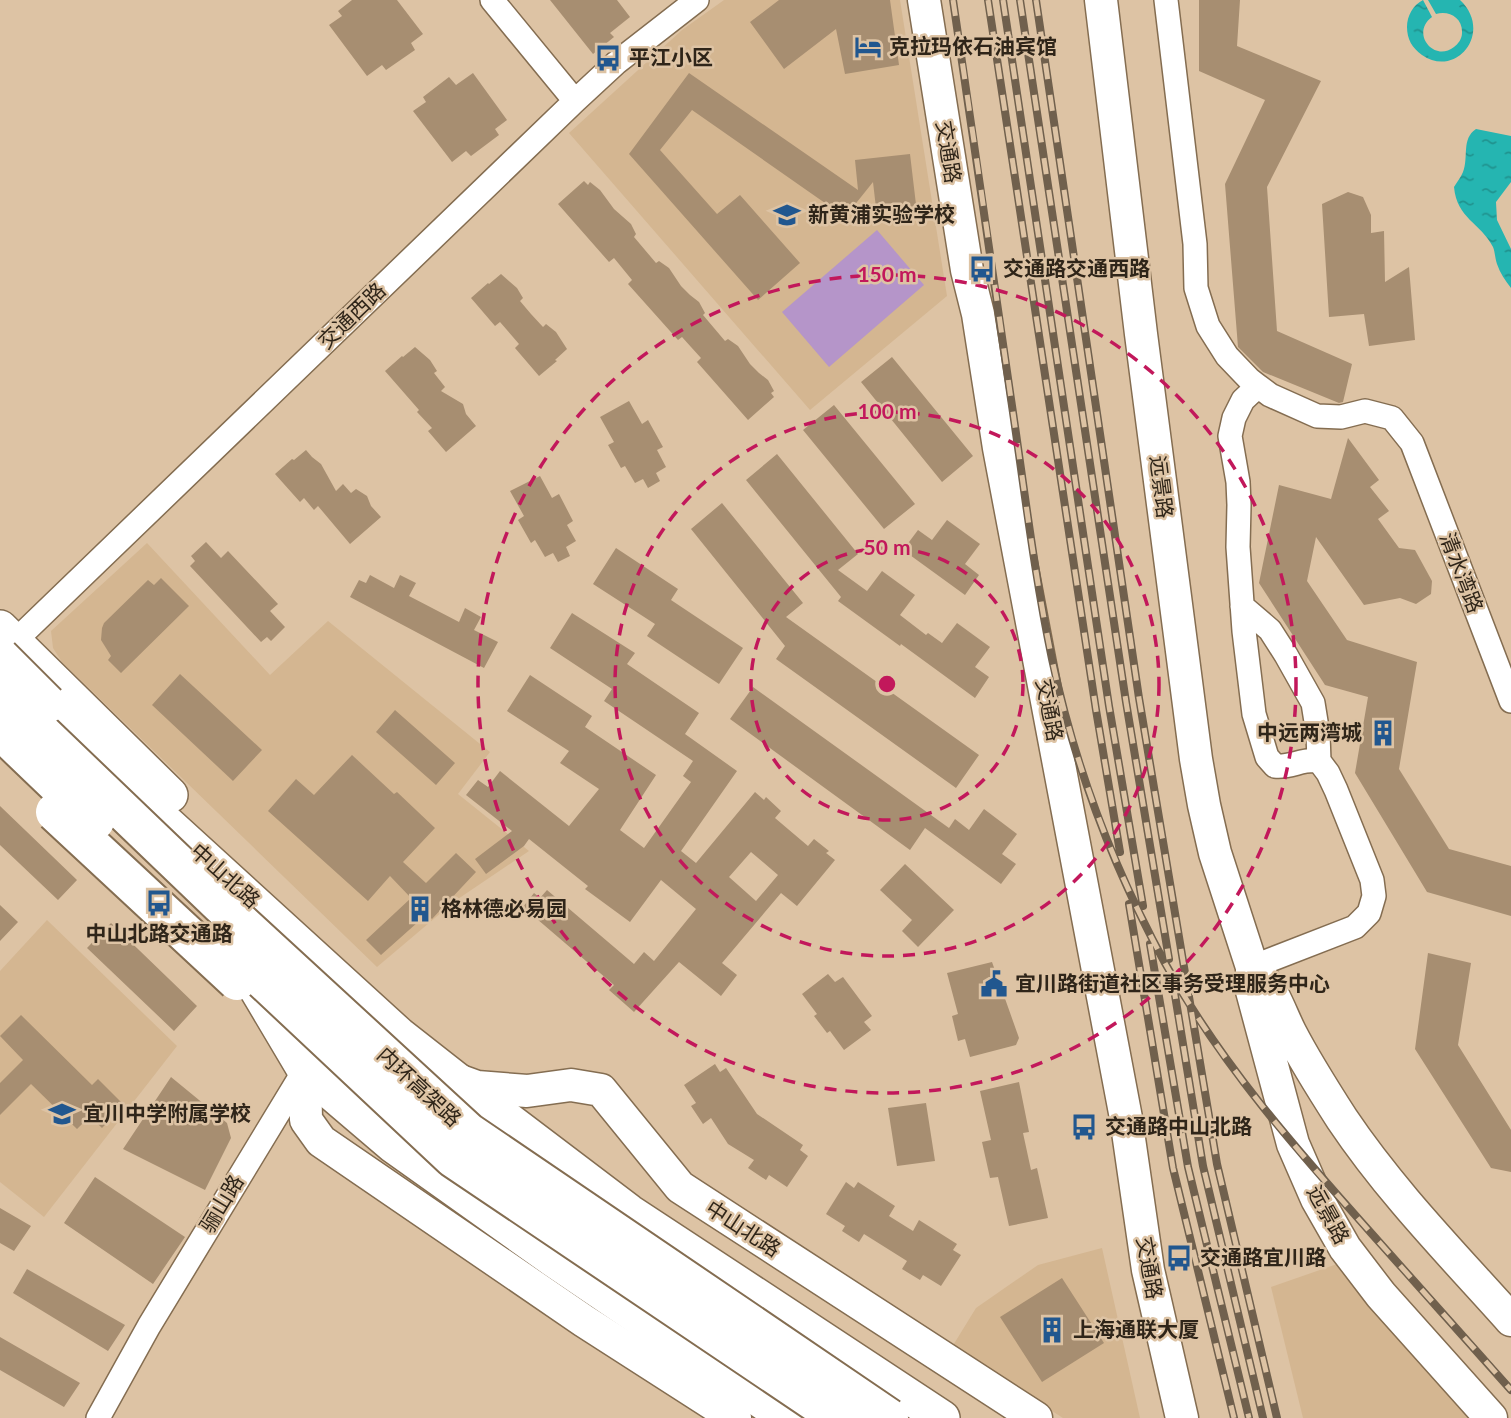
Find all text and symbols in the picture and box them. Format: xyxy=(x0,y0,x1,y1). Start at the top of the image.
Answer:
hotel icon: 克拉玛依石油宾馆 xyxy=(853,32,883,62)
place label: 克拉玛依石油宾馆 xyxy=(889,33,1057,58)
bus stop icon: 平江小区 xyxy=(593,43,623,73)
place label: 平江小区 xyxy=(629,44,713,69)
street label: 交通路 xyxy=(932,119,967,185)
school or university icon: 新黄浦实验学校 xyxy=(772,200,802,230)
place label: 新黄浦实验学校 xyxy=(808,201,955,226)
bus stop icon: 交通路交通西路 xyxy=(967,254,997,284)
place label: 交通路交通西路 xyxy=(1003,255,1150,280)
text: 150 m xyxy=(857,261,917,286)
street label: 交通西路 xyxy=(312,277,390,353)
text: 100 m xyxy=(857,398,917,423)
street label: 远景路 xyxy=(1146,454,1179,520)
street label: 清水湾路 xyxy=(1436,529,1489,616)
text: 50 m xyxy=(863,534,911,559)
centre of rings xyxy=(875,672,899,696)
street label: 交通路 xyxy=(1032,676,1069,743)
building icon: 中远两湾城 xyxy=(1368,718,1398,748)
place label: 中远两湾城 xyxy=(1257,719,1362,744)
street label: 中山北路 xyxy=(186,837,266,912)
bus stop icon: 中山北路交通路 xyxy=(144,888,174,918)
building icon: 格林德必易园 xyxy=(405,894,435,924)
place label: 格林德必易园 xyxy=(441,895,567,920)
place label: 中山北路交通路 xyxy=(86,920,233,945)
public building icon: 宜川路街道社区事务受理服务中心 xyxy=(979,969,1009,999)
place label: 宜川路街道社区事务受理服务中心 xyxy=(1015,970,1330,995)
street label: 内环高架路 xyxy=(373,1041,467,1131)
school or university icon: 宜川中学附属学校 xyxy=(47,1099,77,1129)
place label: 宜川中学附属学校 xyxy=(83,1100,251,1125)
bus stop icon: 交通路中山北路 xyxy=(1069,1112,1099,1142)
place label: 交通路中山北路 xyxy=(1105,1113,1252,1138)
street label: 骊山路 xyxy=(194,1170,248,1237)
street label: 远景路 xyxy=(1303,1181,1356,1248)
street label: 中山北路 xyxy=(702,1194,786,1261)
street label: 交通路 xyxy=(1133,1235,1168,1301)
bus stop icon: 交通路宜川路 xyxy=(1164,1243,1194,1273)
place label: 交通路宜川路 xyxy=(1200,1244,1326,1269)
building icon: 上海通联大厦 xyxy=(1037,1315,1067,1345)
place label: 上海通联大厦 xyxy=(1073,1316,1199,1341)

